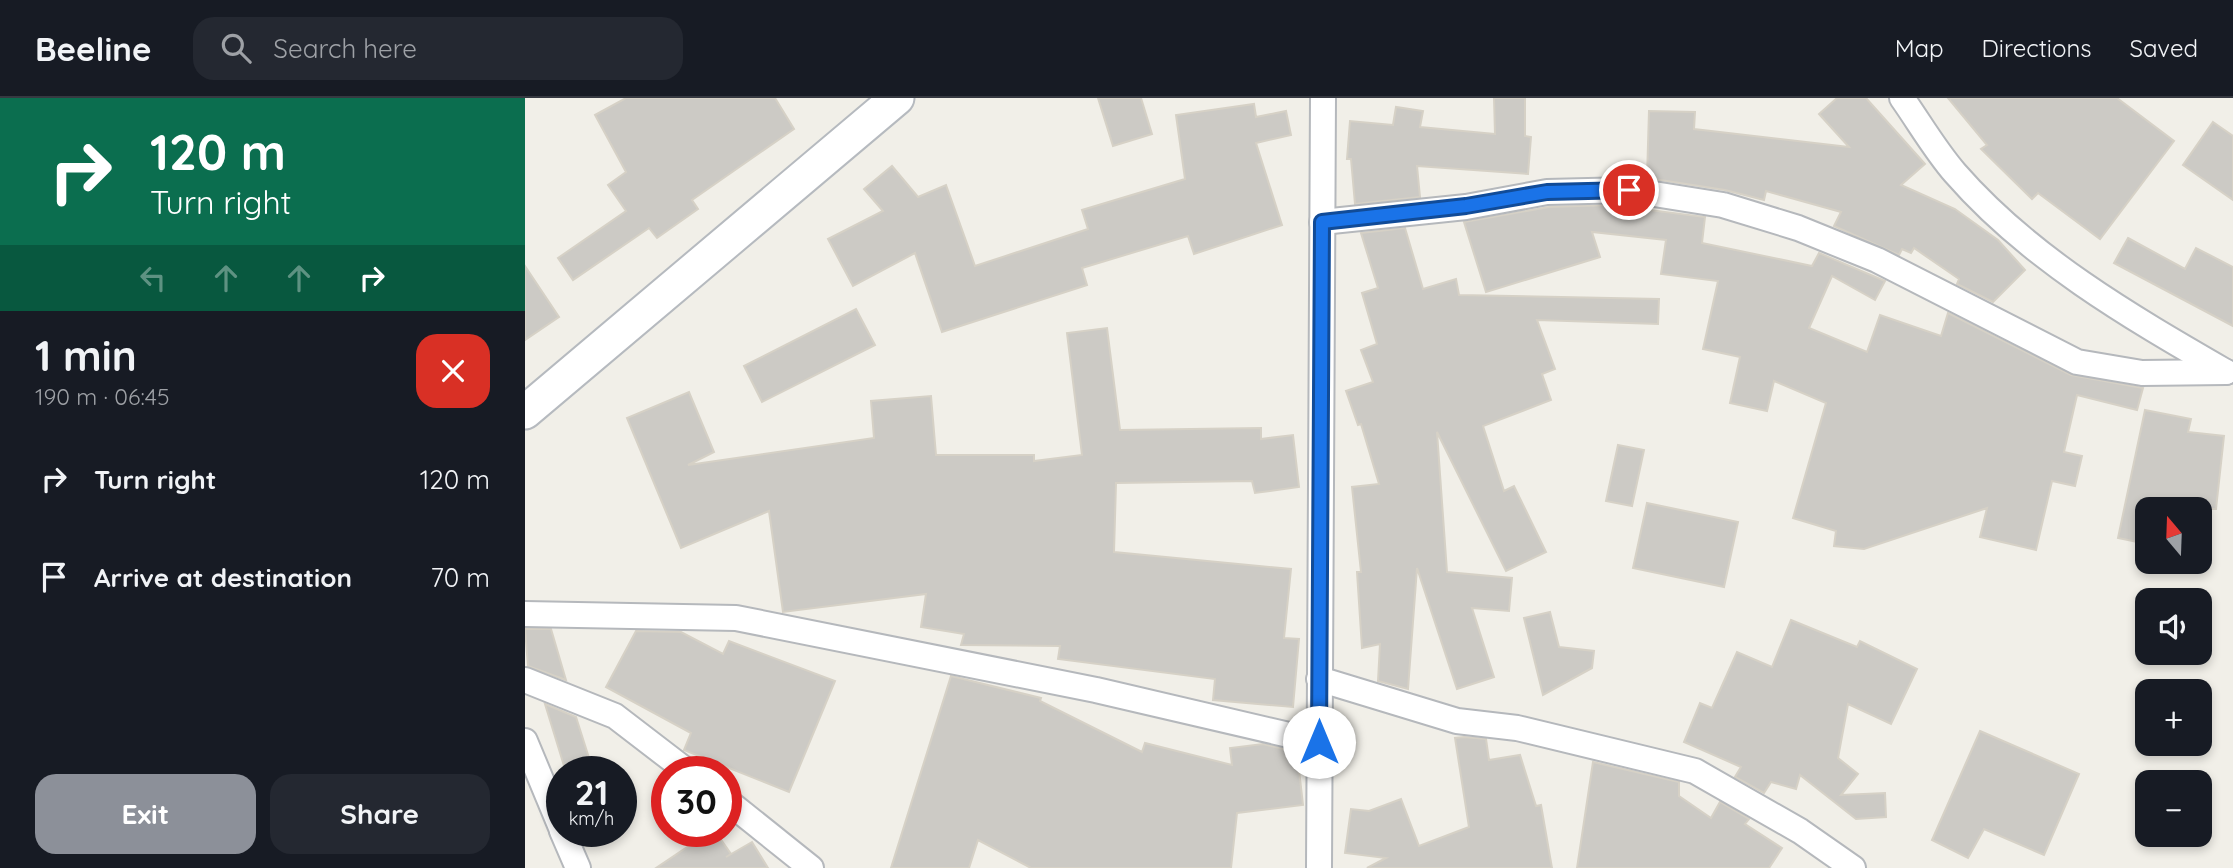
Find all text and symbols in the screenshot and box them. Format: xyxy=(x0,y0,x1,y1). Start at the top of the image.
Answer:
search box xyxy=(193,17,683,80)
text: Beeline xyxy=(35,28,151,69)
icon: search xyxy=(217,29,255,67)
text: Search here xyxy=(273,32,417,65)
text: Map xyxy=(1895,33,1944,63)
text: Directions xyxy=(1982,33,2092,63)
text: Saved xyxy=(2130,33,2198,63)
text: 120 m xyxy=(150,121,286,182)
icon: right xyxy=(35,126,126,217)
pin xyxy=(1599,160,1659,220)
icon: arrive xyxy=(1610,171,1648,209)
text: Turn right xyxy=(150,182,291,222)
icon: left xyxy=(134,259,172,297)
icon: ahead xyxy=(207,259,245,297)
icon: ahead xyxy=(280,259,318,297)
icon: right xyxy=(353,259,391,297)
text: 1 min xyxy=(35,329,137,382)
button: close xyxy=(416,334,490,408)
text: 190 m · 06:45 xyxy=(35,382,170,411)
icon: right xyxy=(35,460,73,498)
text: Turn right xyxy=(94,463,216,496)
text: 120 m xyxy=(420,463,490,496)
north arrow xyxy=(2135,497,2212,574)
map controls xyxy=(2135,497,2212,847)
icon: arrive xyxy=(35,558,73,596)
text: Arrive at destination xyxy=(94,561,352,594)
text: 70 m xyxy=(430,561,490,594)
button: sound xyxy=(2135,588,2212,665)
button: + xyxy=(2135,679,2212,756)
position arrow xyxy=(1282,705,1356,779)
speed limit sign: 30 xyxy=(651,756,742,847)
text: 21 xyxy=(575,770,608,814)
button: − xyxy=(2135,770,2212,847)
button: Exit xyxy=(35,774,256,854)
button: Share xyxy=(270,774,490,854)
text: km/h xyxy=(569,807,614,830)

